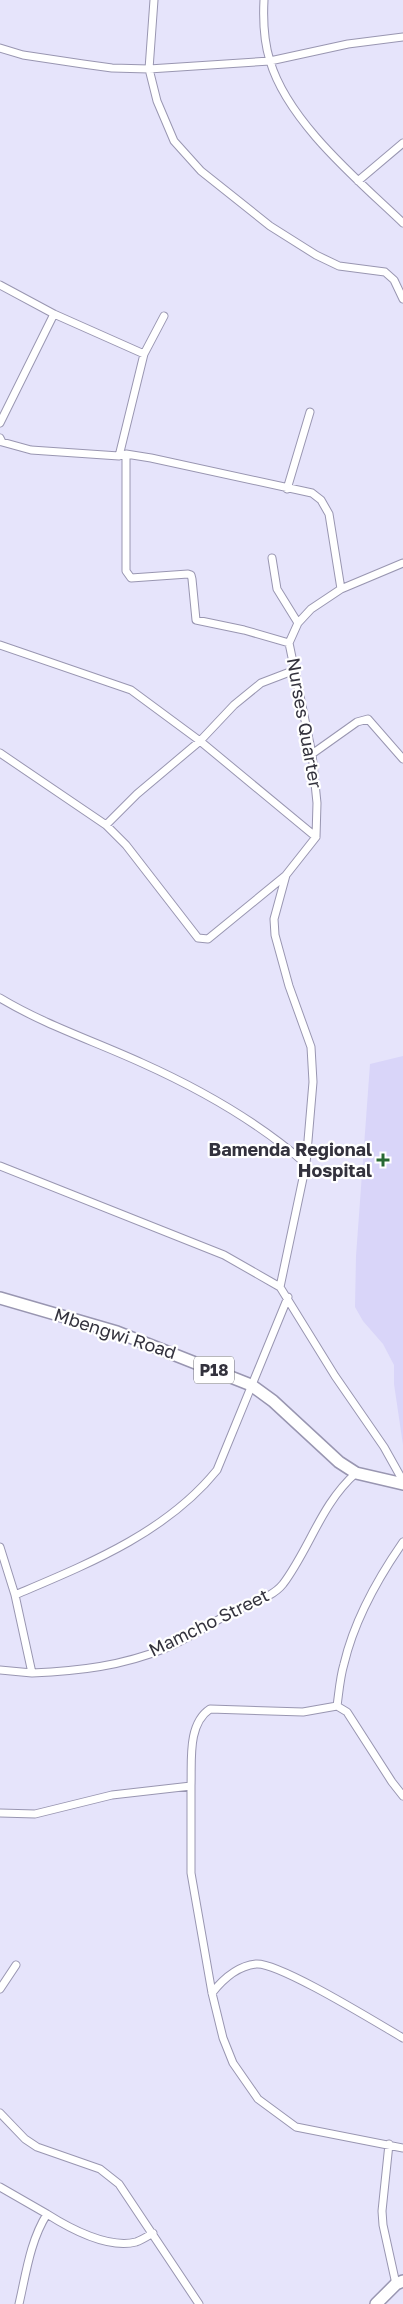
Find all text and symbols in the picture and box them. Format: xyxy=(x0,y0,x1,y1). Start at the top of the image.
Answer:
street label: Nurses Quarter xyxy=(283,656,327,790)
place label: Bamenda Regional Hospital xyxy=(209,1138,372,1181)
marker: Bamenda Regional Hospital xyxy=(376,1153,390,1167)
street label: Mbengwi Road xyxy=(51,1303,179,1363)
road number: P18 xyxy=(194,1356,234,1384)
street label: Mamcho Street xyxy=(145,1583,272,1661)

